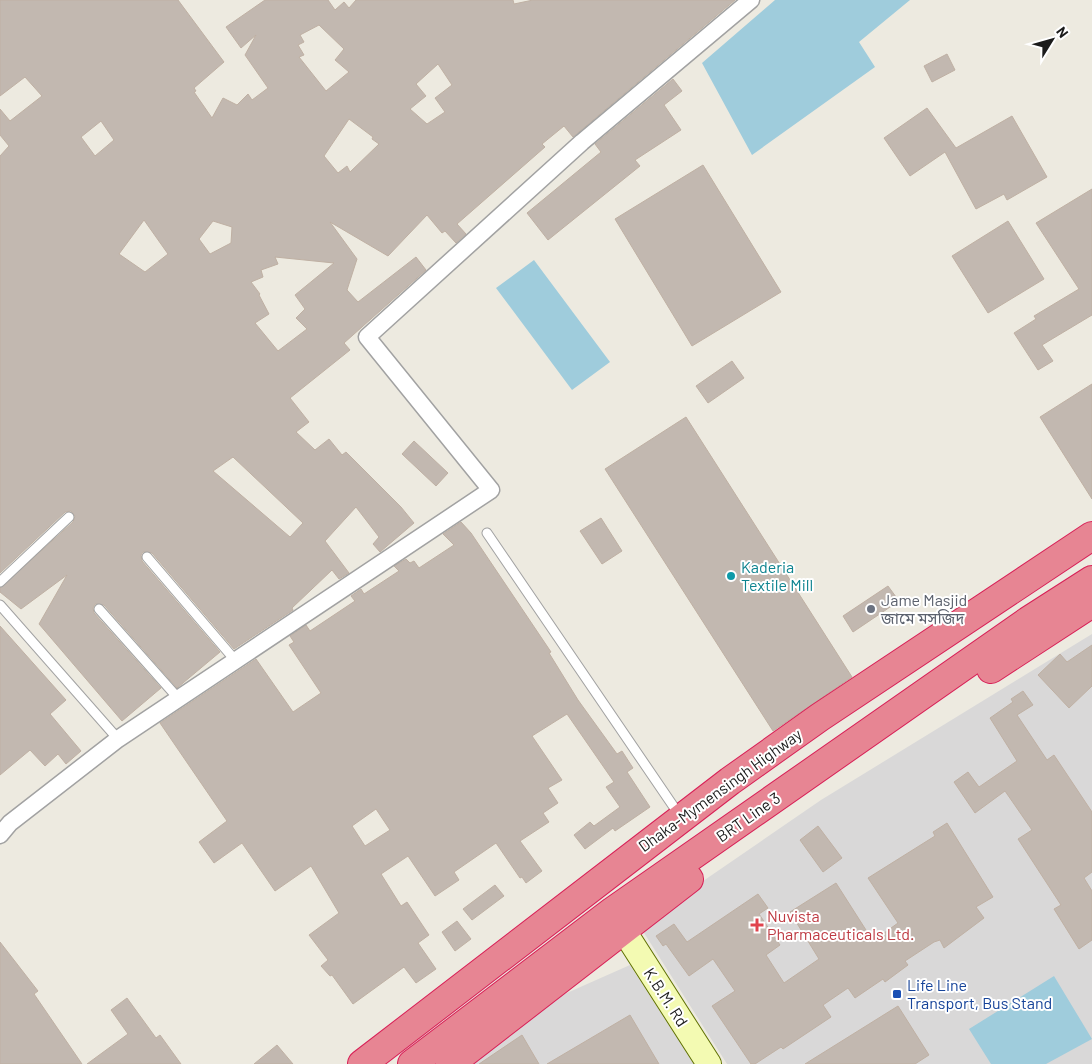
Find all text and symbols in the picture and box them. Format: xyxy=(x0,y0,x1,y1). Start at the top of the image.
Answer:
north arrow xyxy=(1027,15,1077,65)
text: N xyxy=(1053,23,1072,41)
place label: Kaderia Textile Mill xyxy=(741,557,813,594)
marker: Kaderia Textile Mill xyxy=(725,570,737,582)
place label: Jame Masjid জামে মসজিদ xyxy=(880,590,967,627)
marker: Jame Masjid জামে মসজিদ xyxy=(865,603,877,615)
street label: Dhaka-Mymensingh Highway xyxy=(634,724,806,855)
street label: BRT Line 3 xyxy=(712,788,783,846)
place label: Nuvista Pharmaceuticals Ltd. xyxy=(767,906,915,943)
marker: Nuvista Pharmaceuticals Ltd. xyxy=(751,919,763,931)
street label: K.B.M. Rd xyxy=(640,964,692,1030)
place label: Life Line Transport, Bus Stand xyxy=(907,975,1052,1012)
marker: Life Line Transport, Bus Stand xyxy=(891,988,903,1000)

